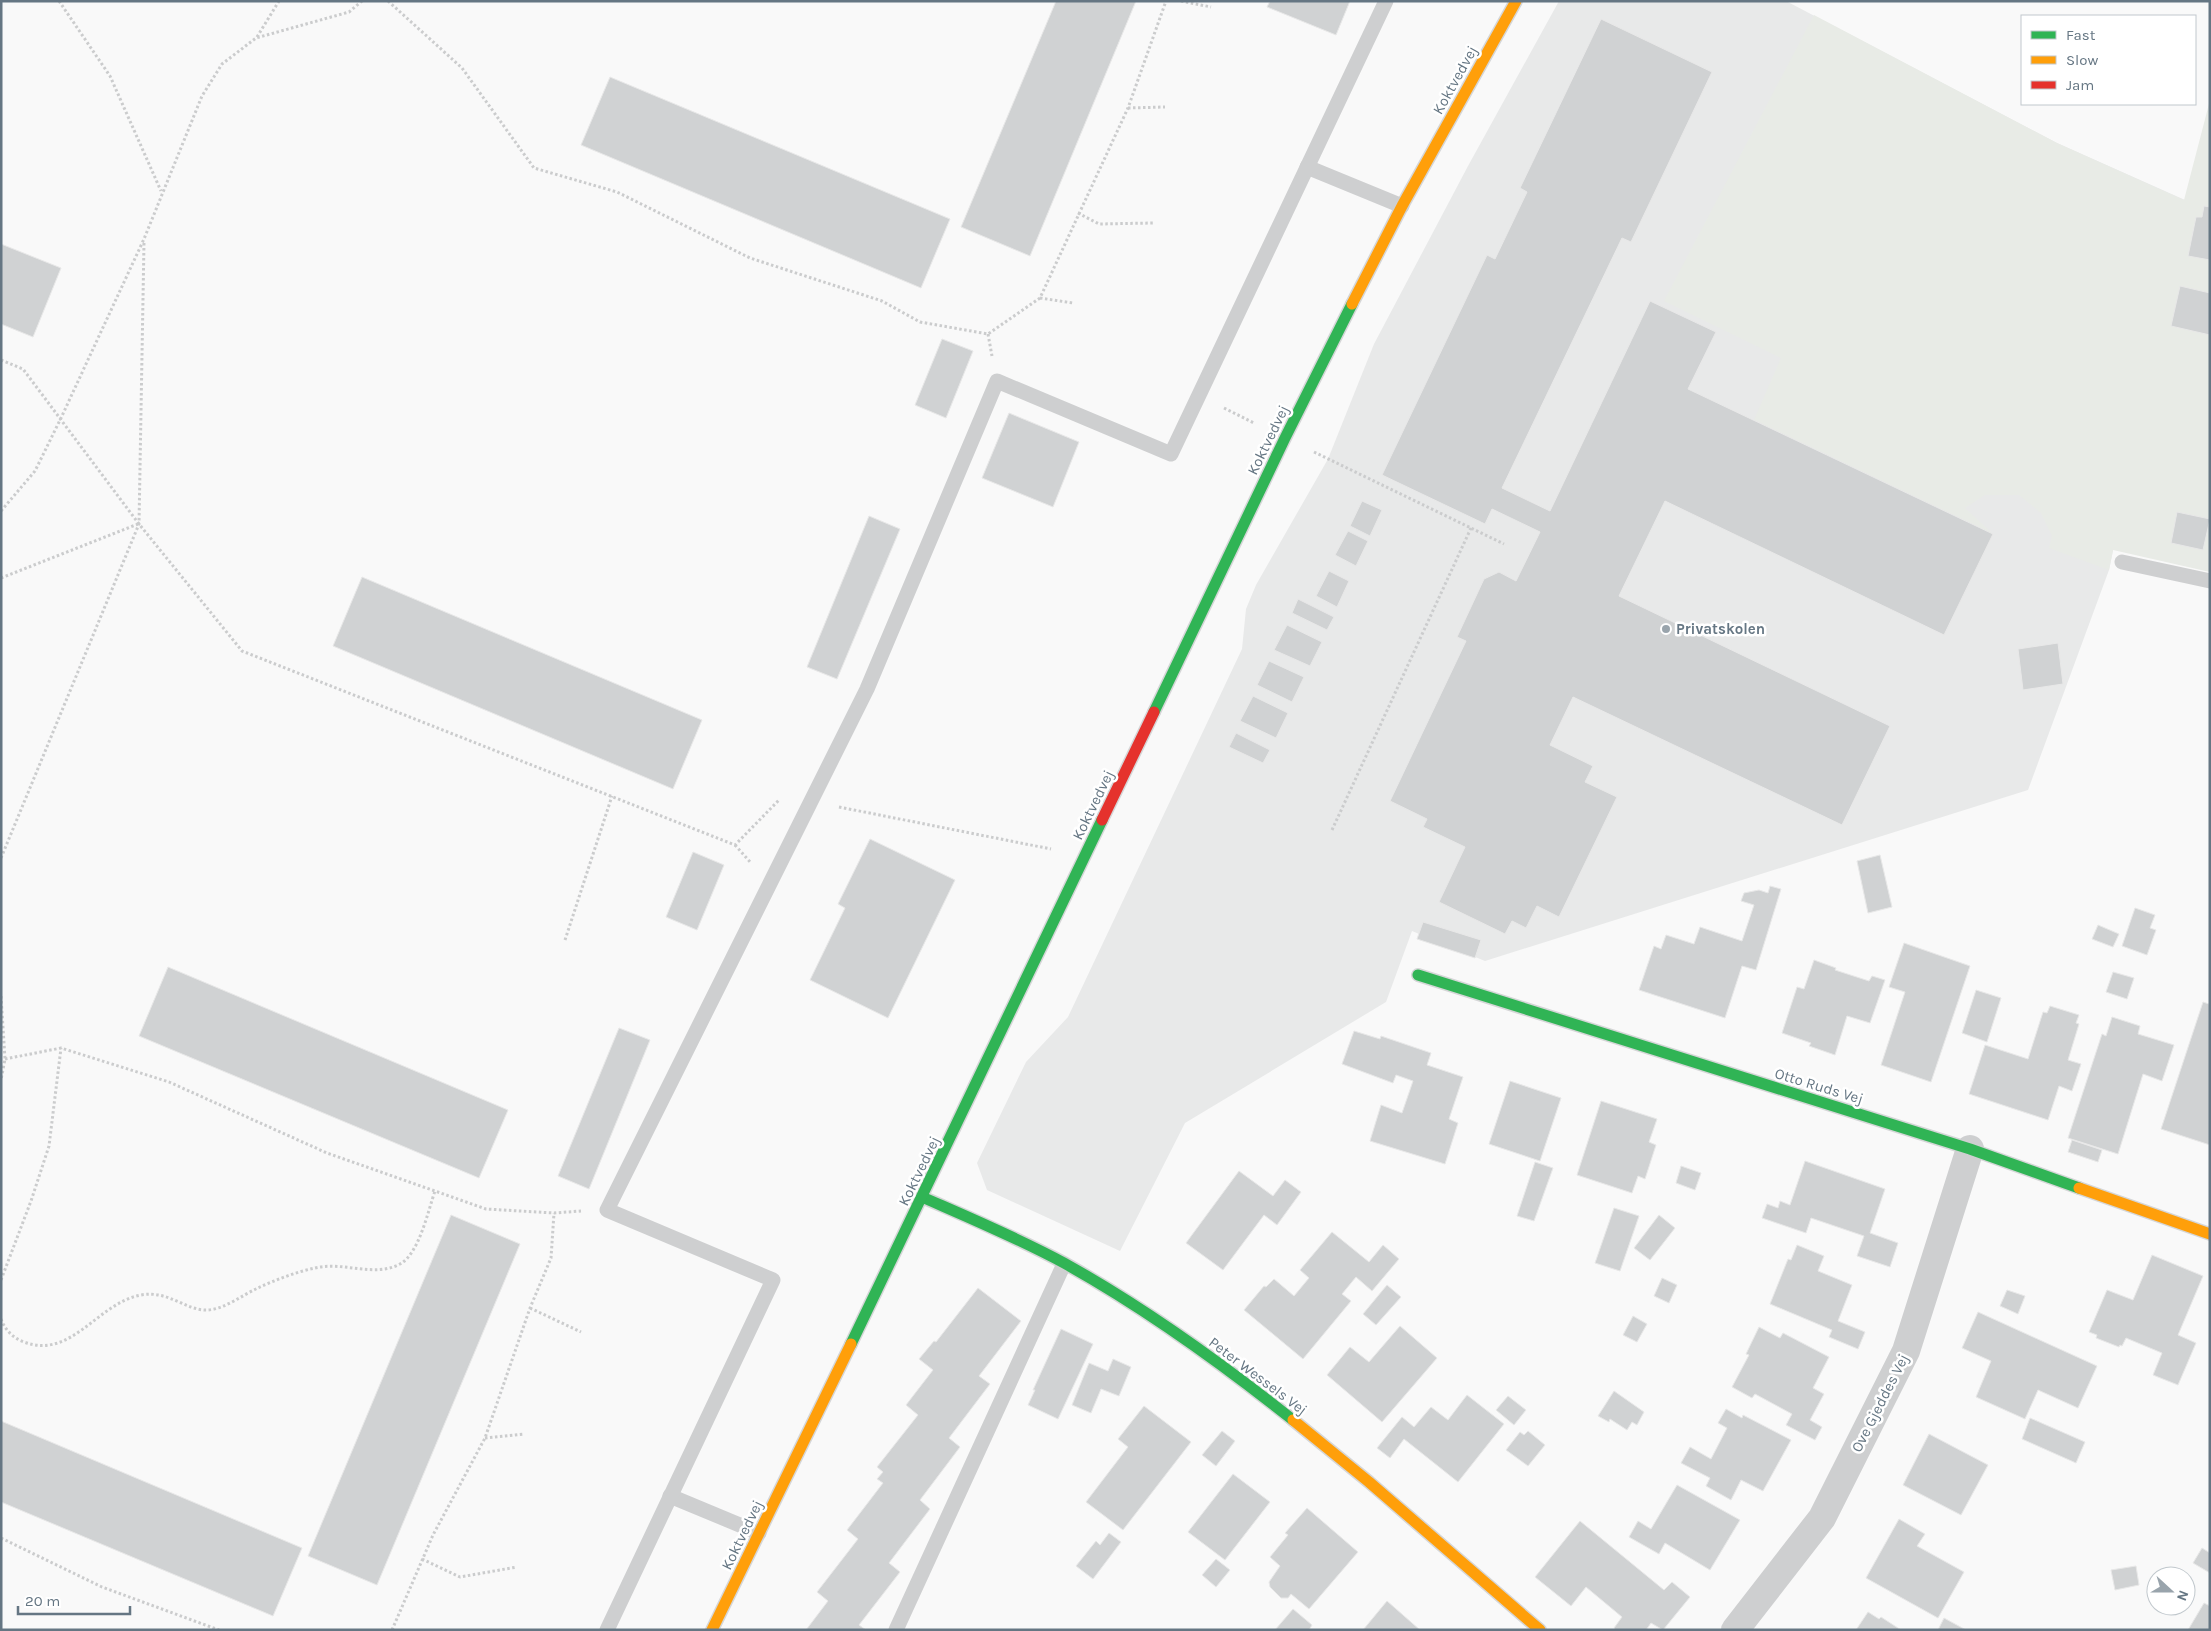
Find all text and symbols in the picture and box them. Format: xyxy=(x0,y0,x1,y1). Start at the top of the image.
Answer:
legend xyxy=(2021,15,2196,105)
text: Fast xyxy=(2066,26,2096,44)
street label: Koktvedvej xyxy=(1429,43,1481,117)
text: Slow xyxy=(2066,51,2098,69)
text: Jam xyxy=(2066,76,2094,94)
street label: Koktvedvej xyxy=(1243,402,1293,478)
place label: Privatskolen xyxy=(1676,620,1765,638)
marker: Privatskolen xyxy=(1660,623,1672,635)
street label: Koktvedvej xyxy=(1068,767,1118,843)
street label: Otto Ruds Vej xyxy=(1773,1064,1865,1108)
street label: Koktvedvej xyxy=(894,1133,944,1209)
street label: Peter Wessels Vej xyxy=(1205,1333,1311,1419)
street label: Ove Gjeddes Vej xyxy=(1848,1351,1912,1455)
street label: Koktvedvej xyxy=(717,1497,767,1573)
north arrow xyxy=(2146,1566,2196,1616)
scale bar xyxy=(18,1584,130,1616)
text: N xyxy=(2173,1588,2192,1603)
text: 20 m xyxy=(25,1592,60,1610)

